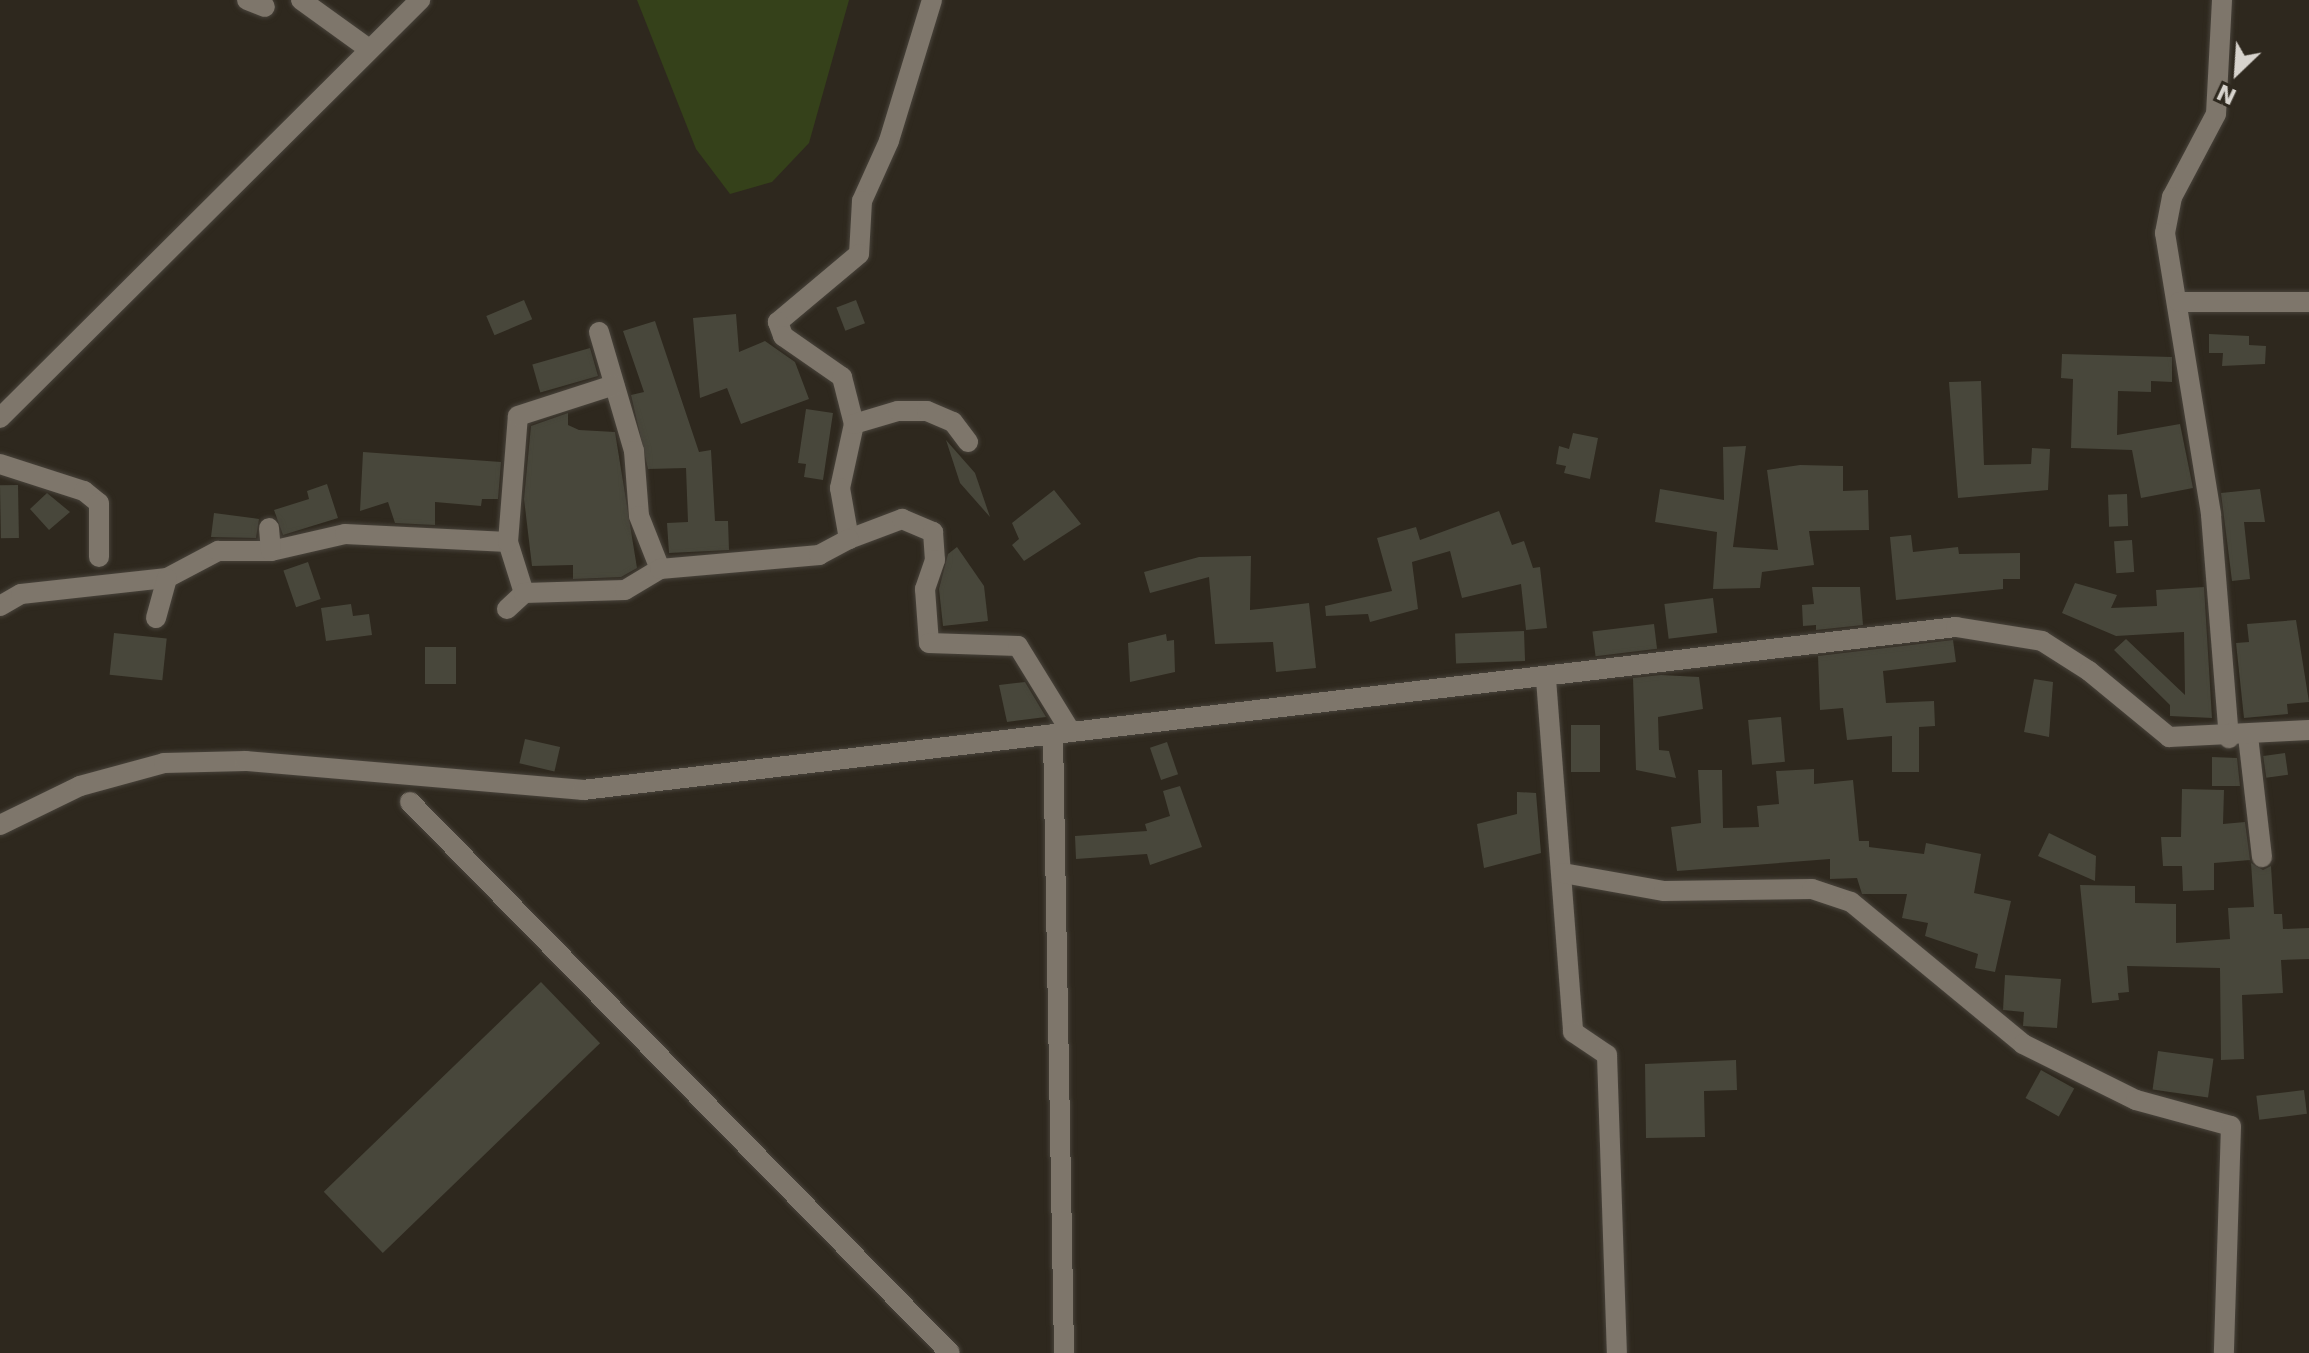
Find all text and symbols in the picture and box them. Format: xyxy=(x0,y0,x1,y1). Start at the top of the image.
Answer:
north arrow xyxy=(2197,32,2277,112)
text: N xyxy=(2213,79,2240,109)

